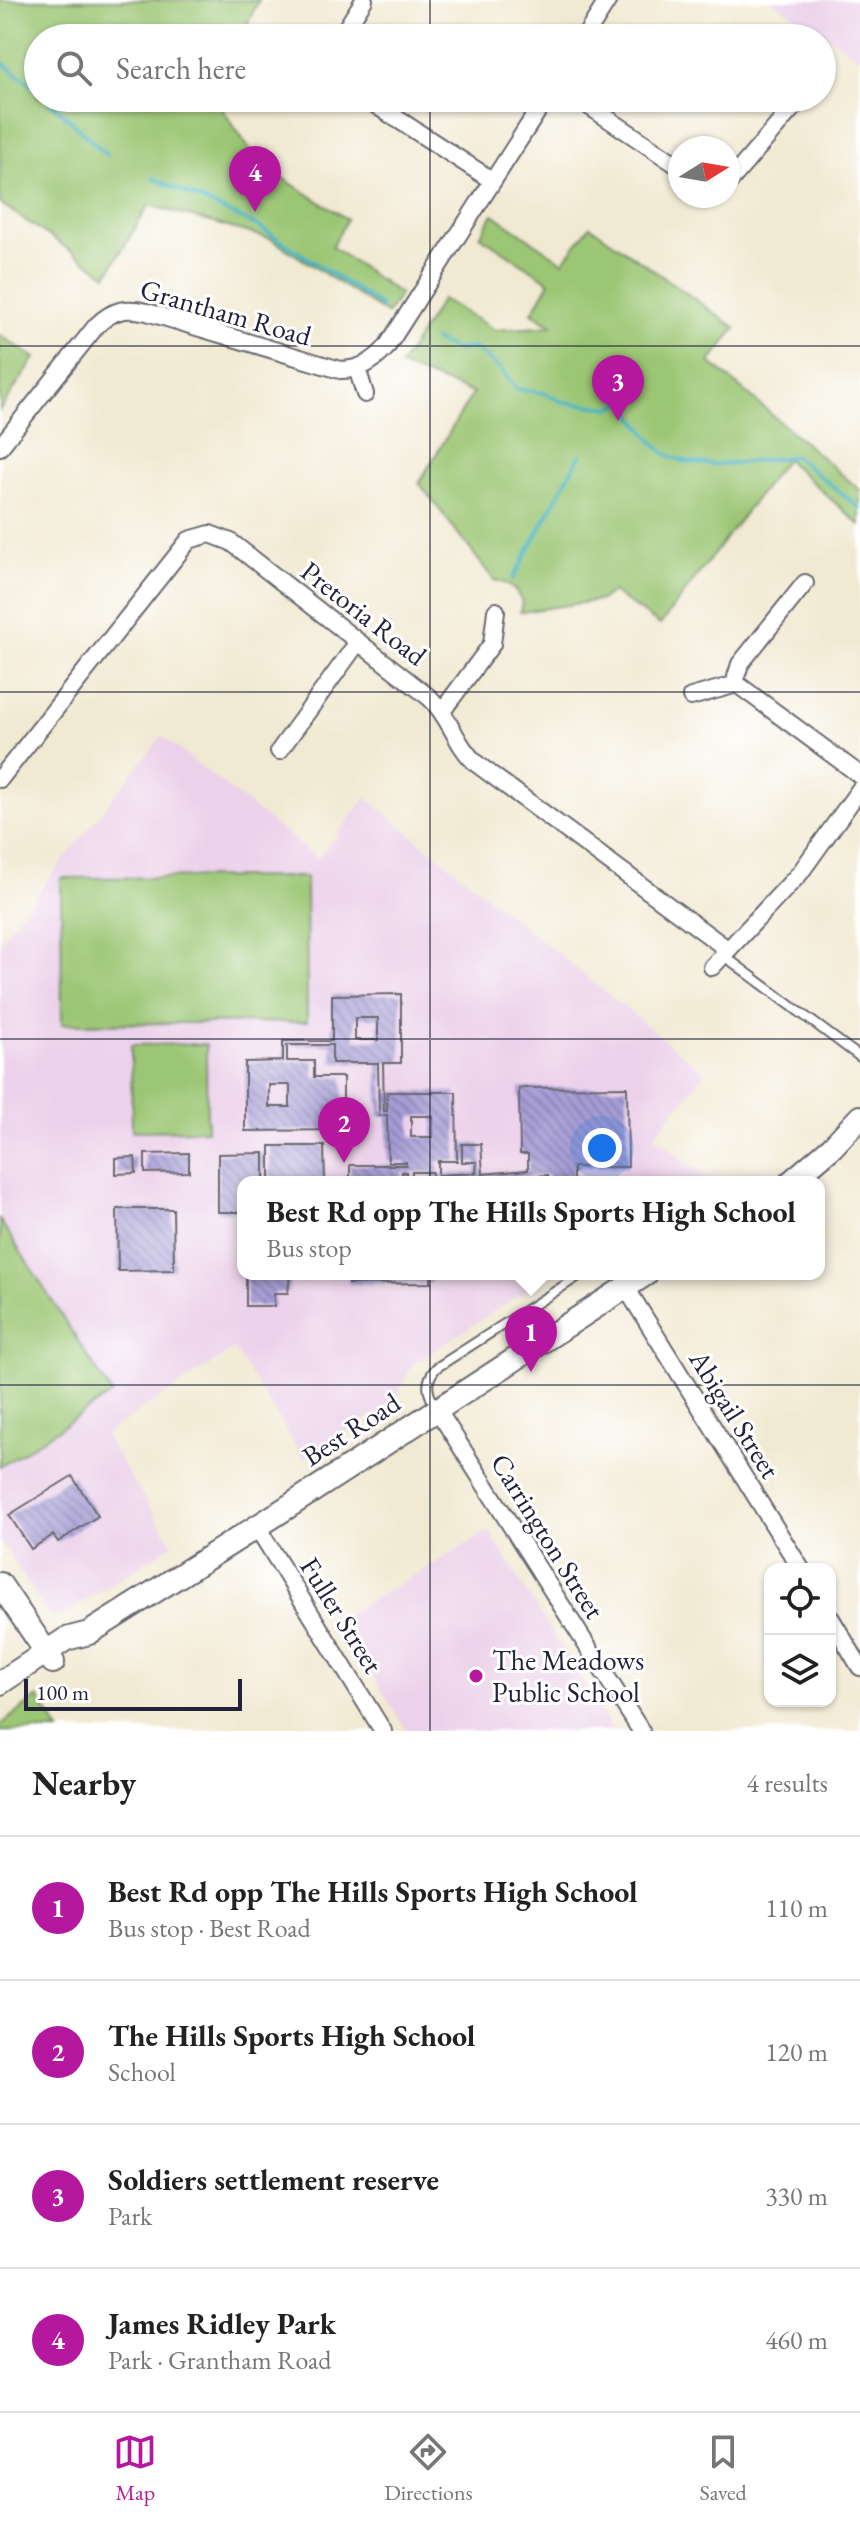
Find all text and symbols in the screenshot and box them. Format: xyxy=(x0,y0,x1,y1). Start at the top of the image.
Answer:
search box xyxy=(24,24,836,112)
icon: search xyxy=(52,46,96,90)
text: Search here xyxy=(116,49,246,88)
north arrow xyxy=(668,136,740,208)
pin: 4 xyxy=(229,146,281,212)
street label: Grantham Road xyxy=(136,270,316,354)
pin: 3 xyxy=(592,355,644,421)
street label: Pretoria Road xyxy=(294,553,435,674)
pin: 2 xyxy=(318,1097,370,1163)
your location xyxy=(582,1128,622,1168)
popup xyxy=(237,1176,825,1280)
text: Best Rd opp The Hills Sports High School xyxy=(266,1192,796,1231)
text: Bus stop xyxy=(266,1231,352,1265)
pin: 1 xyxy=(505,1306,557,1372)
street label: Abigail Street xyxy=(681,1342,789,1485)
street label: Best Road xyxy=(295,1384,407,1474)
street label: Carrington Street xyxy=(483,1447,613,1625)
street label: Fuller Street xyxy=(292,1550,392,1680)
map controls xyxy=(764,1563,836,1707)
button: locate xyxy=(764,1563,836,1635)
button: layers xyxy=(764,1635,836,1707)
place label: The Meadows Public School xyxy=(492,1642,644,1710)
marker: The Meadows Public School xyxy=(467,1667,485,1685)
scale bar xyxy=(24,1675,242,1711)
text: 100 m xyxy=(36,1678,89,1707)
text: Nearby xyxy=(32,1761,136,1805)
text: 4 results xyxy=(747,1766,828,1800)
text: Best Rd opp The Hills Sports High School xyxy=(108,1872,637,1911)
text: 1 xyxy=(51,1891,65,1925)
text: 110 m xyxy=(765,1891,828,1925)
text: Bus stop · Best Road xyxy=(108,1911,311,1945)
text: The Hills Sports High School xyxy=(108,2016,475,2055)
text: 2 xyxy=(51,2035,65,2069)
text: 120 m xyxy=(765,2035,828,2069)
text: School xyxy=(108,2055,176,2089)
text: Soldiers settlement reserve xyxy=(108,2160,439,2199)
text: 3 xyxy=(51,2179,65,2213)
text: 330 m xyxy=(765,2179,828,2213)
text: Park xyxy=(108,2199,152,2233)
text: James Ridley Park xyxy=(108,2304,336,2343)
text: 4 xyxy=(51,2323,65,2357)
text: 460 m xyxy=(765,2323,828,2357)
text: Park · Grantham Road xyxy=(108,2343,331,2377)
tab: Map xyxy=(113,2430,157,2507)
tab: Directions xyxy=(384,2430,473,2507)
tab: Saved xyxy=(699,2430,747,2507)

